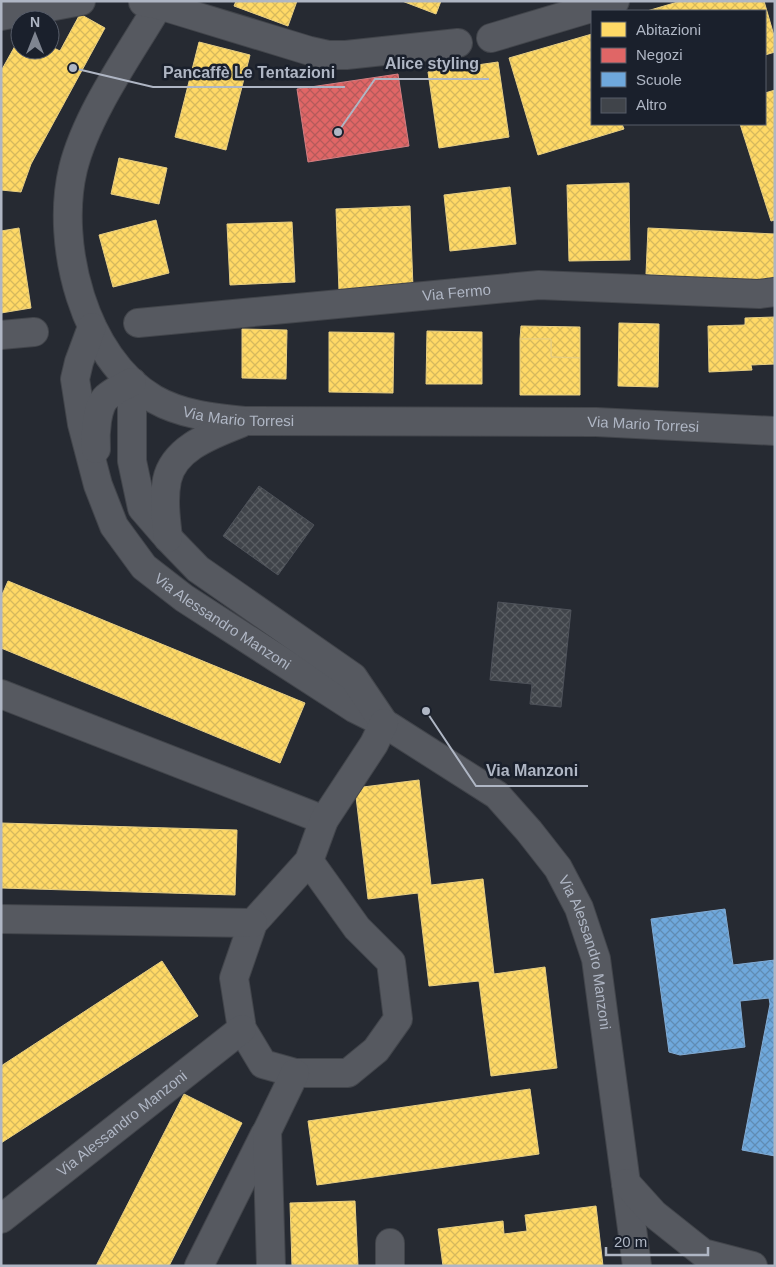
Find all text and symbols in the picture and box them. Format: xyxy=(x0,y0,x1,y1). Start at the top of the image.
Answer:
north arrow xyxy=(10,10,60,60)
legend xyxy=(591,10,766,125)
text: N xyxy=(30,14,40,30)
text: Abitazioni xyxy=(636,21,701,38)
text: Negozi xyxy=(636,46,683,63)
callout: Alice styling xyxy=(375,48,489,79)
text: Alice styling xyxy=(385,55,479,72)
callout: Pancaffè Le Tentazioni xyxy=(153,56,345,87)
text: Pancaffè Le Tentazioni xyxy=(163,64,335,81)
text: Scuole xyxy=(636,71,682,88)
text: Altro xyxy=(636,96,667,113)
street label: Via Fermo xyxy=(421,281,492,304)
street label: Via Mario Torresi xyxy=(181,402,294,429)
street label: Via Mario Torresi xyxy=(587,413,700,435)
street label: Via Alessandro Manzoni xyxy=(151,569,294,673)
callout: Via Manzoni xyxy=(476,755,588,786)
text: Via Manzoni xyxy=(486,762,578,779)
street label: Via Alessandro Manzoni xyxy=(555,872,614,1031)
street label: Via Alessandro Manzoni xyxy=(53,1067,190,1180)
scale bar xyxy=(606,1224,708,1256)
text: 20 m xyxy=(614,1233,647,1250)

